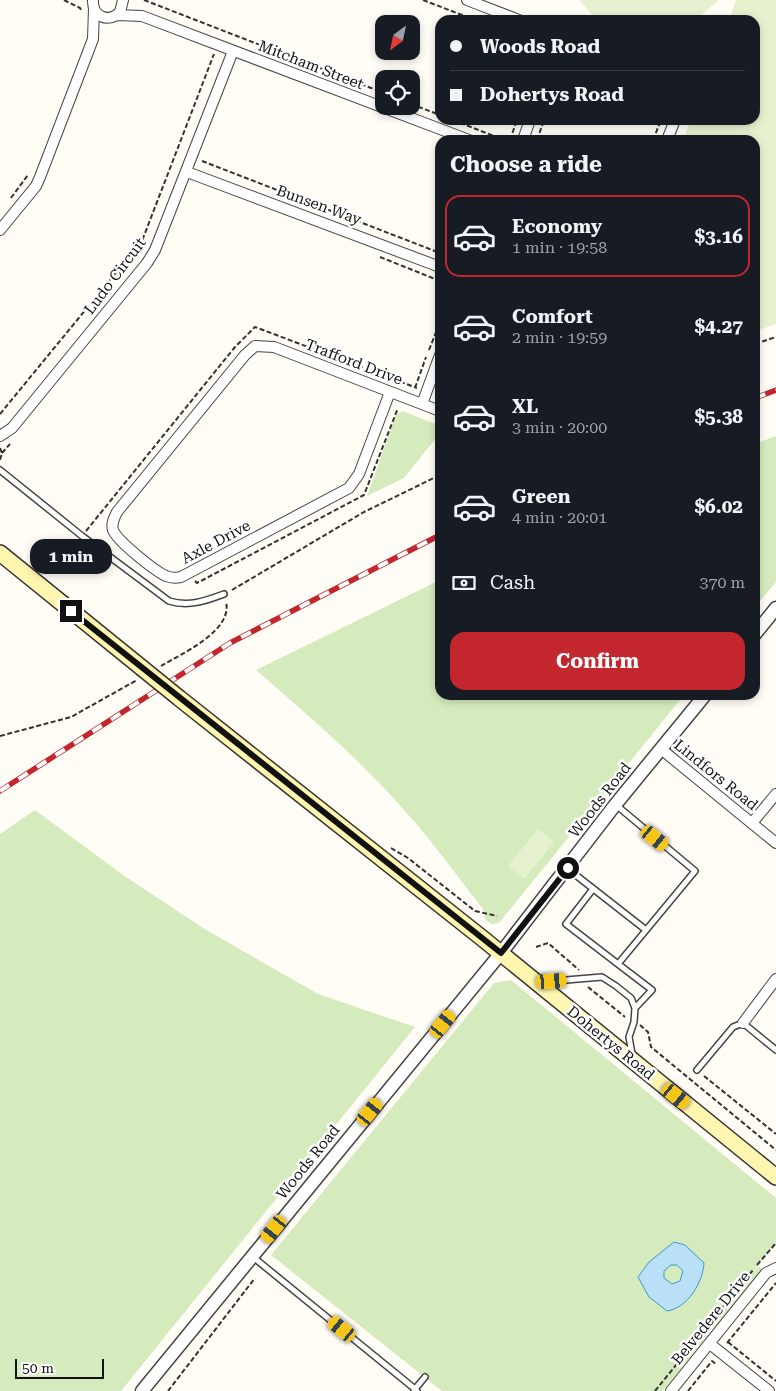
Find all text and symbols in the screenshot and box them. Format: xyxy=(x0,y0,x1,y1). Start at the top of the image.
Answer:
north arrow xyxy=(375,15,420,60)
map controls xyxy=(375,15,420,115)
text: Woods Road xyxy=(480,35,600,58)
street label: Mitcham Street xyxy=(256,37,367,93)
button: locate xyxy=(375,70,420,115)
text: Dohertys Road xyxy=(480,83,624,106)
text: Choose a ride xyxy=(450,152,602,177)
street label: Bunsen Way xyxy=(274,181,364,229)
icon: car xyxy=(452,214,497,259)
text: Economy xyxy=(512,215,602,238)
text: $3.16 xyxy=(694,225,743,248)
street label: Ludo Circuit xyxy=(80,234,150,318)
text: 1 min · 19:58 xyxy=(512,238,607,257)
icon: car xyxy=(452,304,497,349)
text: Comfort xyxy=(512,305,593,328)
text: $4.27 xyxy=(694,315,743,338)
text: 2 min · 19:59 xyxy=(512,328,607,347)
street label: Trafford Drive xyxy=(303,335,405,389)
icon: car xyxy=(452,394,497,439)
text: XL xyxy=(512,395,538,418)
text: $5.38 xyxy=(694,405,743,428)
text: 3 min · 20:00 xyxy=(512,418,607,437)
icon: car xyxy=(452,484,497,529)
text: Green xyxy=(512,485,570,508)
text: $6.02 xyxy=(694,495,743,518)
text: 4 min · 20:01 xyxy=(512,508,607,527)
street label: Axle Drive xyxy=(178,516,254,568)
callout: 1 min xyxy=(30,538,112,574)
text: 1 min xyxy=(49,547,93,566)
icon: cash xyxy=(450,569,478,597)
text: Cash xyxy=(490,571,535,594)
text: 370 m xyxy=(699,573,745,592)
route end xyxy=(60,600,82,622)
button: Confirm xyxy=(450,632,745,690)
street label: Lindfors Road xyxy=(671,736,762,814)
street label: Woods Road xyxy=(565,759,635,841)
car xyxy=(638,823,671,853)
route start xyxy=(557,857,579,879)
car xyxy=(536,972,567,990)
street label: Dohertys Road xyxy=(564,1002,659,1084)
car xyxy=(427,1008,458,1040)
car xyxy=(659,1081,692,1111)
car xyxy=(354,1096,385,1128)
street label: Woods Road xyxy=(273,1121,344,1203)
car xyxy=(258,1213,289,1245)
street label: Belvedere Drive xyxy=(668,1268,754,1368)
car xyxy=(325,1314,358,1344)
scale bar xyxy=(15,1356,104,1379)
text: 50 m xyxy=(22,1360,54,1376)

